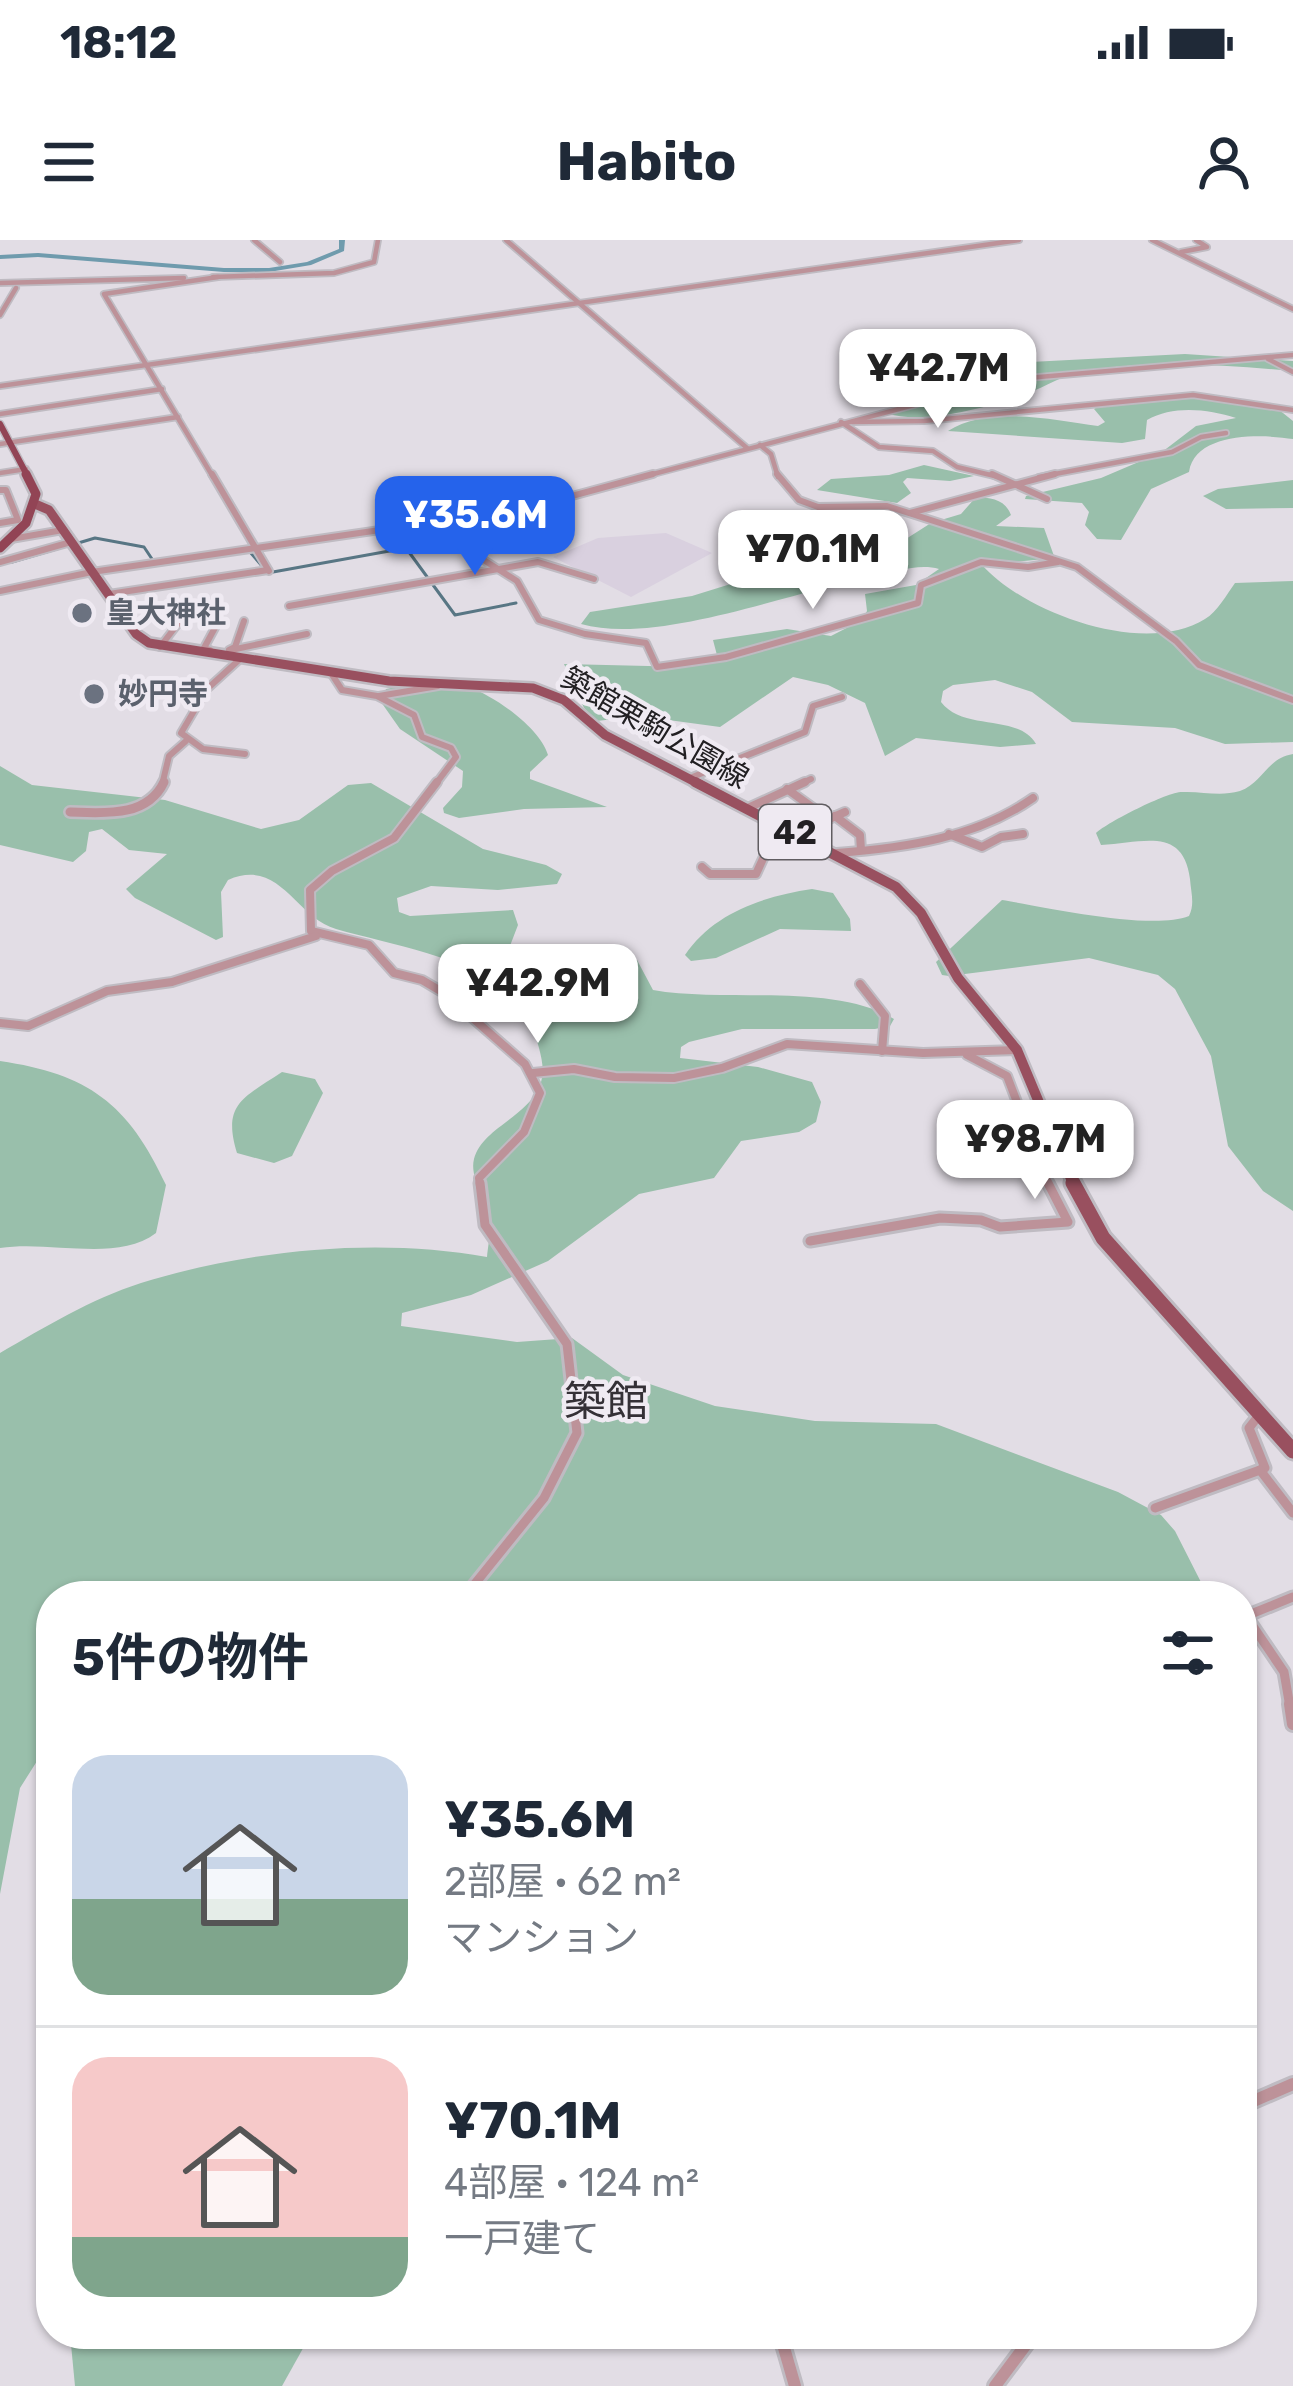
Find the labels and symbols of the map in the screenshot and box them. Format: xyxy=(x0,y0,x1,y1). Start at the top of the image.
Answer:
pin: ¥42.7M xyxy=(840,329,1036,431)
pin: ¥35.6M xyxy=(377,476,573,578)
pin: ¥70.1M xyxy=(715,510,911,612)
place label: 皇大神社 xyxy=(106,595,226,631)
marker: 皇大神社 xyxy=(69,600,95,626)
street label: 築館栗駒公園線 xyxy=(555,660,755,796)
place label: 妙円寺 xyxy=(118,676,208,712)
marker: 妙円寺 xyxy=(81,681,107,707)
road number: 42 xyxy=(759,805,831,859)
pin: ¥42.9M xyxy=(440,944,636,1046)
pin: ¥98.7M xyxy=(937,1100,1133,1202)
district label: 築館 xyxy=(564,1377,648,1427)

